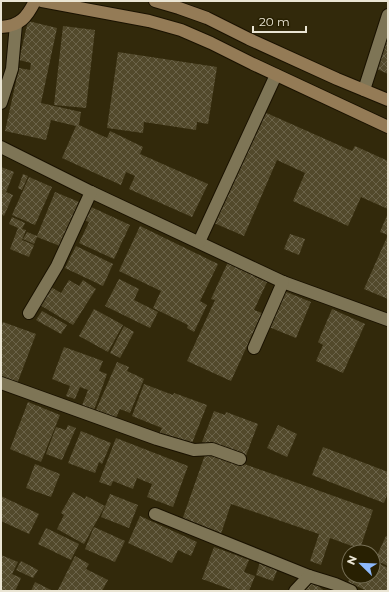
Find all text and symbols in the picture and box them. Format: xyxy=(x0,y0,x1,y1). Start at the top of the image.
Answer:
scale bar xyxy=(253,8,306,34)
text: 20 m xyxy=(259,14,290,29)
north arrow xyxy=(341,544,381,584)
text: N xyxy=(344,553,360,567)

